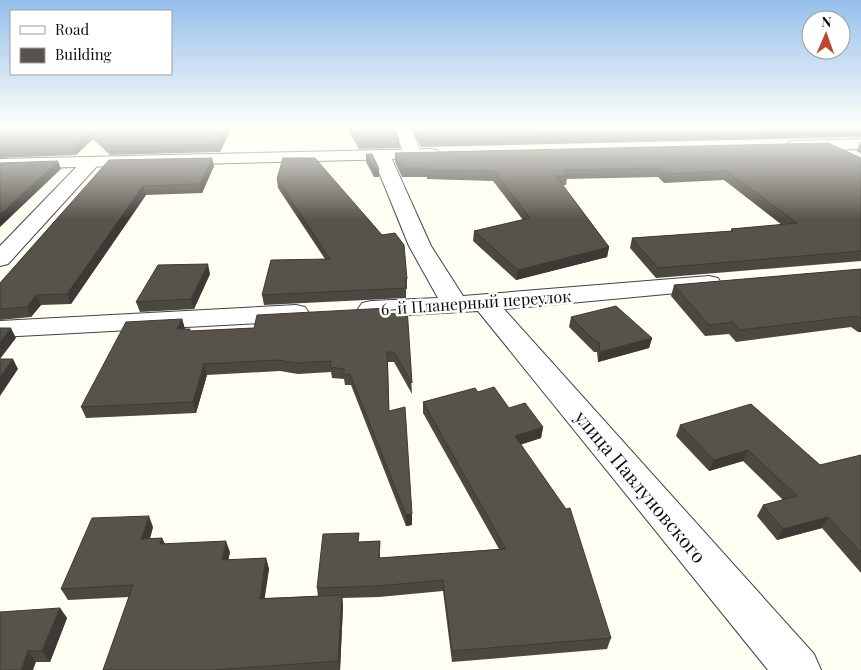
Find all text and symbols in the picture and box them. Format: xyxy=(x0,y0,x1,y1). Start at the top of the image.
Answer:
legend xyxy=(10,10,172,75)
north arrow xyxy=(801,10,851,60)
text: N xyxy=(821,12,832,31)
text: Road xyxy=(55,19,89,39)
text: Building xyxy=(55,44,112,64)
street label: 6-й Планерный переулок xyxy=(380,285,572,319)
street label: улица Павлуновского xyxy=(569,403,713,568)

